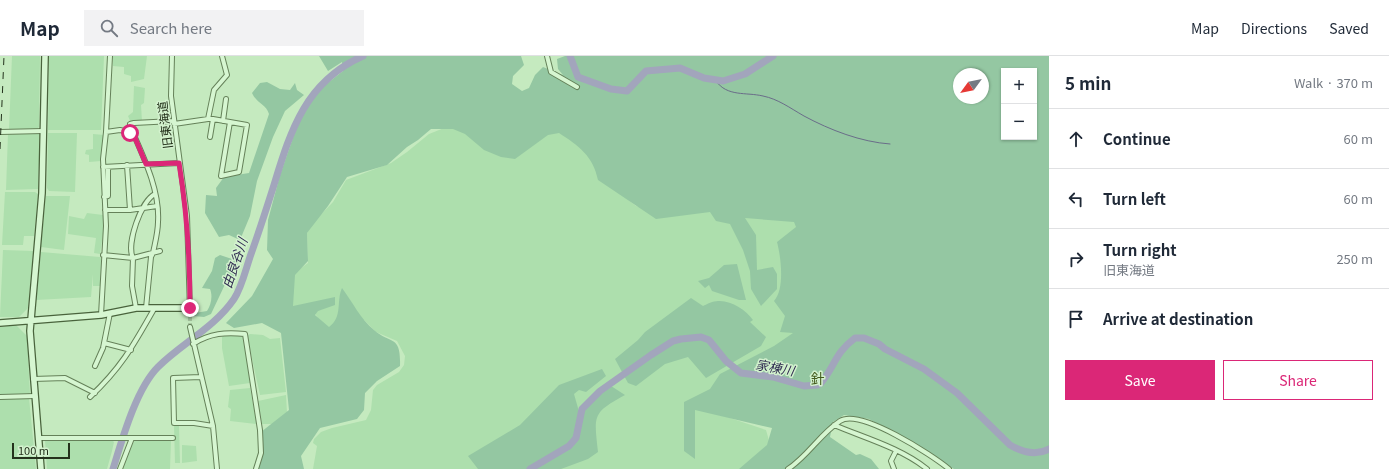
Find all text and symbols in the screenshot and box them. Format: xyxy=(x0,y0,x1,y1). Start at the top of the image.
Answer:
search box xyxy=(84,10,364,46)
text: Map xyxy=(20,14,60,41)
icon: search xyxy=(98,17,120,39)
text: Search here xyxy=(130,17,212,38)
text: Map xyxy=(1191,18,1219,38)
text: Directions xyxy=(1241,18,1307,38)
text: Saved xyxy=(1329,18,1369,38)
north arrow xyxy=(953,68,989,104)
map controls xyxy=(1001,68,1037,140)
button: + xyxy=(1001,68,1037,104)
text: 5 min xyxy=(1065,70,1111,95)
text: Walk · 370 m xyxy=(1294,73,1373,92)
street label: 旧東海道 xyxy=(153,100,175,150)
button: − xyxy=(1001,104,1037,140)
route start xyxy=(121,124,139,142)
icon: ahead xyxy=(1065,128,1087,150)
text: Continue xyxy=(1103,128,1171,149)
text: 60 m xyxy=(1344,129,1373,148)
icon: left xyxy=(1065,188,1087,210)
text: Turn left xyxy=(1103,188,1166,209)
text: 60 m xyxy=(1344,189,1373,208)
water label: 由良谷川 xyxy=(217,233,252,291)
text: Turn right xyxy=(1103,239,1177,260)
icon: right xyxy=(1065,248,1087,270)
text: 250 m xyxy=(1336,249,1373,268)
text: 旧東海道 xyxy=(1103,260,1155,279)
route end xyxy=(181,299,199,317)
icon: arrive xyxy=(1065,308,1087,330)
text: Arrive at destination xyxy=(1103,308,1253,329)
water label: 家棟川 xyxy=(754,354,798,380)
button: Save xyxy=(1065,360,1215,400)
button: Share xyxy=(1223,360,1373,400)
district label: 針 xyxy=(811,368,825,388)
scale bar xyxy=(12,441,70,460)
text: 100 m xyxy=(18,442,49,458)

